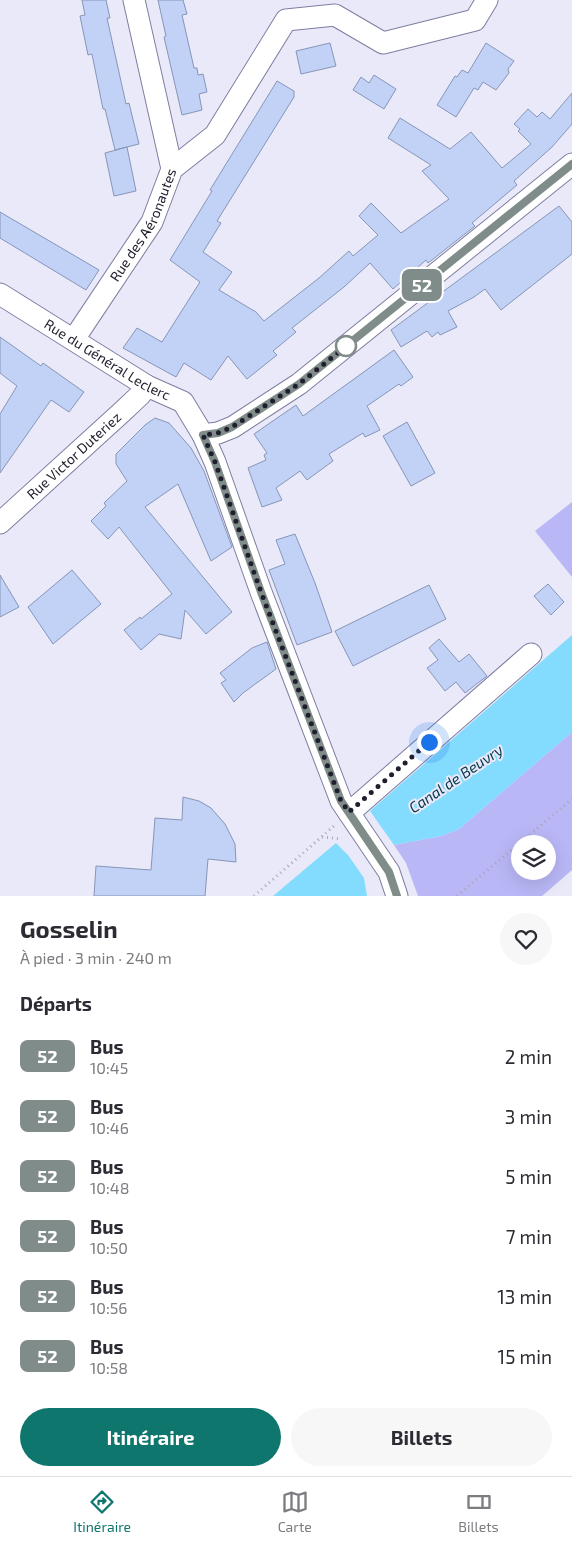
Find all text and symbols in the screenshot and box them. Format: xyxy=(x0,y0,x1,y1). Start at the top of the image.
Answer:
street label: Rue des Aéronautes xyxy=(106,166,179,284)
line badge: 52 xyxy=(400,269,444,301)
text: 52 xyxy=(412,274,432,296)
street label: Rue du Général Leclerc xyxy=(41,315,173,403)
unlabelled marker xyxy=(335,335,357,357)
street label: Rue Victor Duteriez xyxy=(23,408,124,503)
your location xyxy=(417,730,442,755)
water label: Canal de Beuvry xyxy=(405,740,506,817)
map controls xyxy=(511,835,556,880)
button: layers xyxy=(511,835,556,880)
button: heart xyxy=(500,913,552,965)
text: Gosselin xyxy=(20,914,118,943)
text: À pied · 3 min · 240 m xyxy=(20,948,172,967)
text: Départs xyxy=(20,992,92,1015)
text: Bus xyxy=(90,1035,124,1058)
text: 52 xyxy=(37,1045,58,1067)
text: 2 min xyxy=(505,1045,552,1068)
text: 10:45 xyxy=(90,1058,128,1077)
text: Bus xyxy=(90,1095,124,1118)
text: 52 xyxy=(37,1105,58,1127)
text: 3 min xyxy=(505,1105,552,1128)
text: 10:46 xyxy=(90,1118,129,1137)
text: Bus xyxy=(90,1155,124,1178)
text: 52 xyxy=(37,1165,58,1187)
text: 5 min xyxy=(505,1165,552,1188)
text: 10:48 xyxy=(90,1178,129,1197)
text: Bus xyxy=(90,1215,124,1238)
text: 52 xyxy=(37,1225,58,1247)
text: 7 min xyxy=(506,1225,552,1248)
text: 10:50 xyxy=(90,1238,128,1257)
text: Bus xyxy=(90,1275,124,1298)
text: 52 xyxy=(37,1285,58,1307)
text: 13 min xyxy=(497,1285,552,1308)
text: 10:56 xyxy=(90,1298,128,1317)
text: Bus xyxy=(90,1335,124,1358)
text: 52 xyxy=(37,1345,58,1367)
text: 15 min xyxy=(498,1345,552,1368)
text: 10:58 xyxy=(90,1358,128,1377)
button: Itinéraire xyxy=(20,1408,281,1466)
button: Billets xyxy=(291,1408,552,1466)
tab: Itinéraire xyxy=(73,1488,131,1535)
tab: Carte xyxy=(278,1488,312,1535)
tab: Billets xyxy=(458,1488,499,1535)

